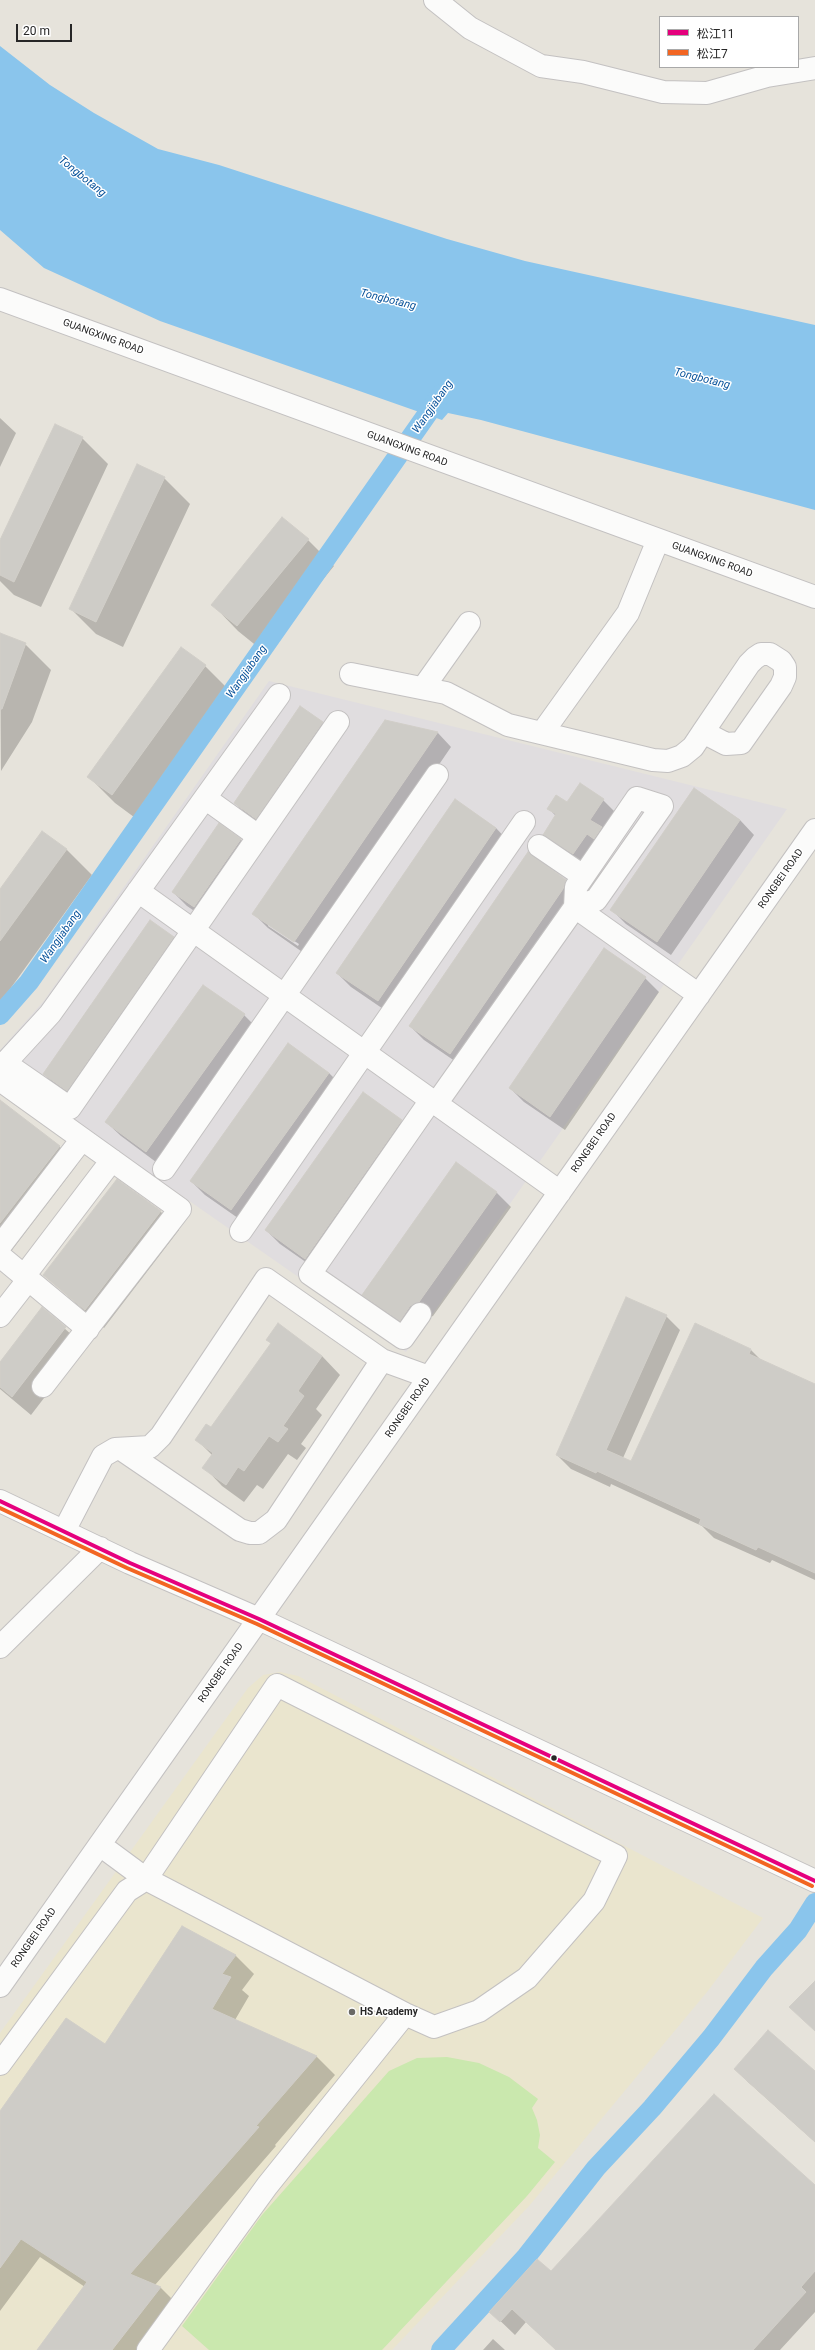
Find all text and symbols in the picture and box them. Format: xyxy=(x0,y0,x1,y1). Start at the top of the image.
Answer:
scale bar xyxy=(18,16,74,42)
legend xyxy=(659,16,799,68)
text: 20 m xyxy=(23,24,50,38)
text: 松江11 xyxy=(697,27,735,41)
text: 松江7 xyxy=(697,47,728,61)
water label: Tongbotang xyxy=(56,154,108,200)
water label: Tongbotang xyxy=(359,287,417,313)
street label: GUANGXING ROAD xyxy=(61,317,145,357)
water label: Tongbotang xyxy=(673,366,731,392)
water label: Wangjiabang xyxy=(410,378,456,436)
street label: GUANGXING ROAD xyxy=(365,429,449,469)
street label: GUANGXING ROAD xyxy=(670,540,754,580)
water label: Wangjiabang xyxy=(224,643,270,701)
street label: RONGBEI ROAD xyxy=(756,847,806,911)
water label: Wangjiabang xyxy=(38,908,84,966)
street label: RONGBEI ROAD xyxy=(569,1111,619,1175)
street label: RONGBEI ROAD xyxy=(383,1376,433,1440)
street label: RONGBEI ROAD xyxy=(196,1641,246,1705)
unlabelled marker xyxy=(549,1753,559,1763)
street label: RONGBEI ROAD xyxy=(9,1906,59,1970)
place label: HS Academy xyxy=(360,2006,418,2018)
marker: HS Academy xyxy=(347,2007,357,2017)

